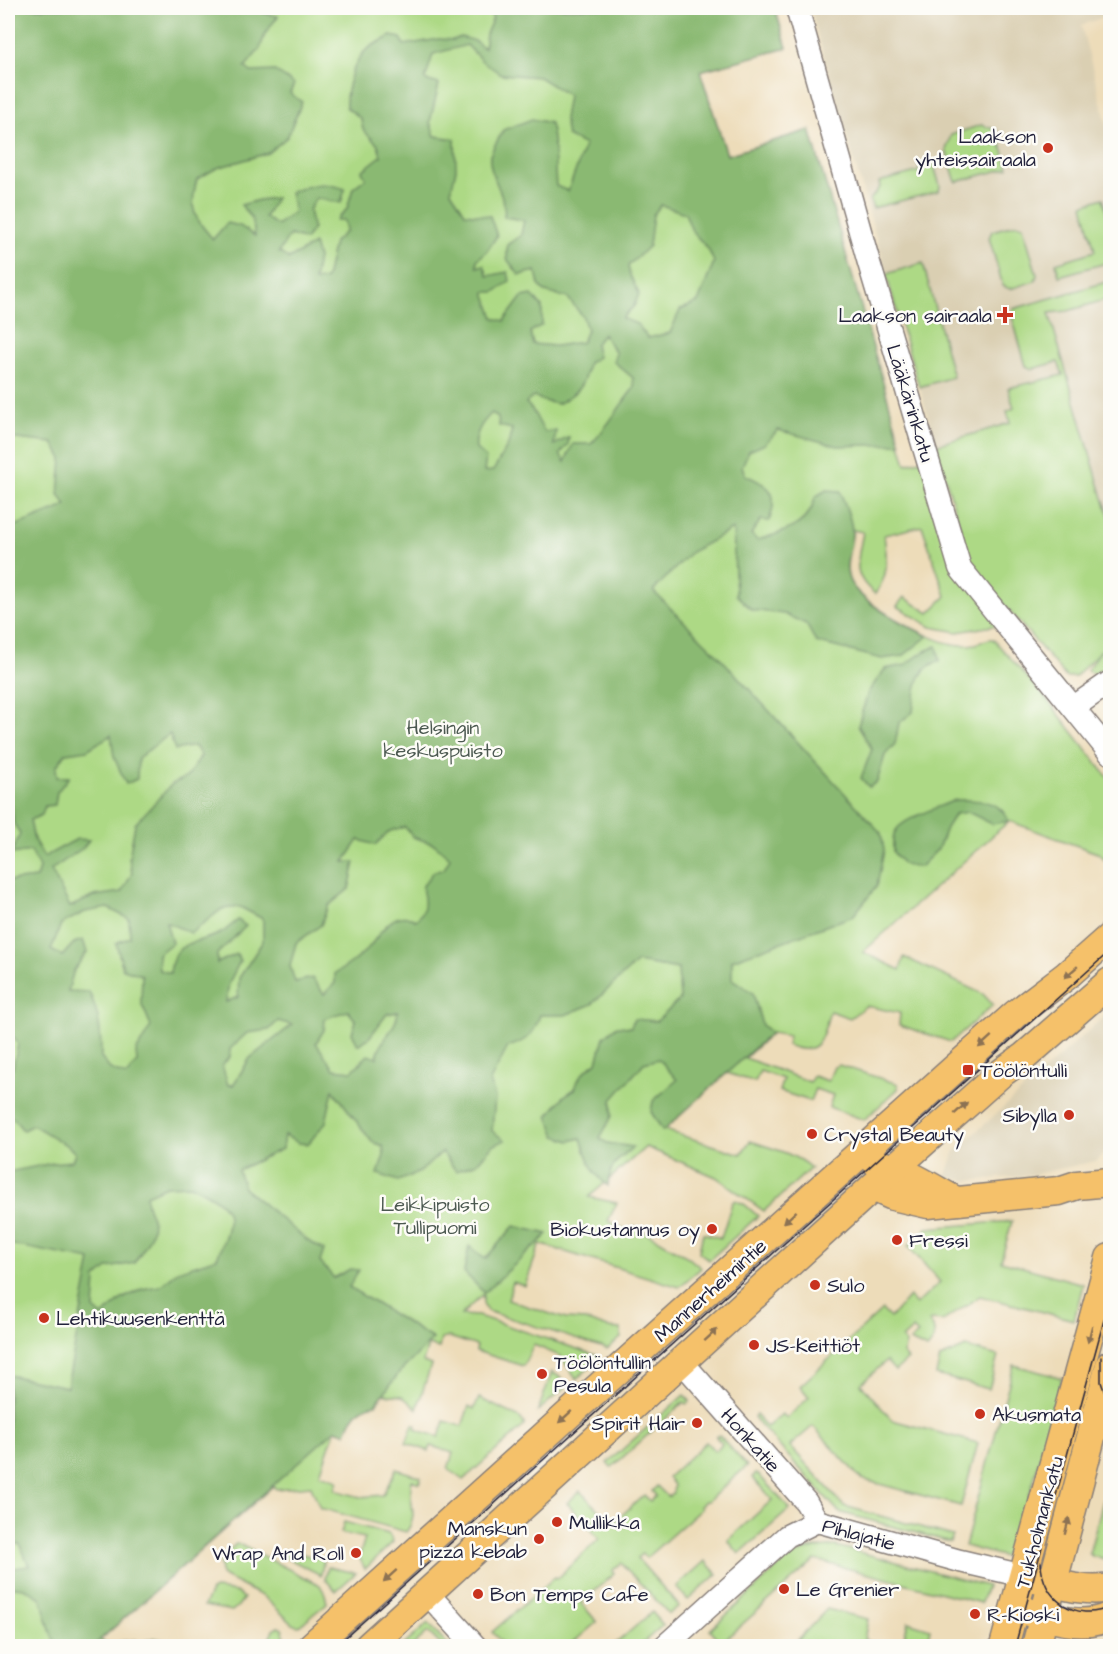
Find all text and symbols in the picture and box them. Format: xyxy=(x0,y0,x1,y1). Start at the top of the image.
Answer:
place label: Laakson yhteissairaala xyxy=(915,123,1036,175)
marker: Laakson yhteissairaala xyxy=(1041,141,1055,155)
place label: Laakson sairaala xyxy=(838,302,992,330)
marker: Laakson sairaala xyxy=(996,306,1014,324)
street label: Lääkärinkatu xyxy=(879,341,941,465)
park label: Helsingin keskuspuisto xyxy=(383,714,503,765)
one-way arrow xyxy=(1064,965,1079,978)
one-way arrow xyxy=(977,1035,992,1049)
place label: Töölöntulli xyxy=(980,1057,1067,1085)
marker: Töölöntulli xyxy=(961,1063,975,1077)
one-way arrow xyxy=(954,1101,969,1115)
place label: Sibylla xyxy=(1002,1102,1057,1131)
marker: Sibylla xyxy=(1062,1108,1076,1122)
place label: Crystal Beauty xyxy=(824,1121,964,1150)
marker: Crystal Beauty xyxy=(805,1127,819,1141)
park label: Leikkipuisto Tullipuomi xyxy=(381,1191,489,1242)
one-way arrow xyxy=(783,1210,797,1224)
place label: Biokustannus oy xyxy=(550,1216,700,1245)
marker: Biokustannus oy xyxy=(705,1222,719,1236)
place label: Fressi xyxy=(909,1227,968,1255)
street label: Mannerheimintie xyxy=(648,1232,773,1349)
marker: Fressi xyxy=(890,1233,904,1247)
place label: Sulo xyxy=(827,1272,864,1300)
marker: Sulo xyxy=(808,1278,822,1292)
place label: Lehtikuusenkenttä xyxy=(56,1305,225,1333)
marker: Lehtikuusenkenttä xyxy=(37,1311,51,1325)
one-way arrow xyxy=(1084,1325,1094,1343)
one-way arrow xyxy=(703,1329,718,1342)
place label: JS-Keittiöt xyxy=(766,1332,860,1360)
marker: JS-Keittiöt xyxy=(747,1338,761,1352)
place label: Töölöntullin Pesula xyxy=(554,1349,651,1400)
marker: Töölöntullin Pesula xyxy=(535,1367,549,1381)
place label: Akusmata xyxy=(992,1401,1081,1429)
street label: Honkatie xyxy=(714,1402,787,1479)
marker: Akusmata xyxy=(973,1407,987,1421)
one-way arrow xyxy=(558,1410,573,1424)
place label: Spirit Hair xyxy=(591,1410,685,1438)
marker: Spirit Hair xyxy=(690,1416,704,1430)
street label: Tukholmankatu xyxy=(1009,1453,1071,1591)
place label: Mullikka xyxy=(569,1509,640,1537)
street label: Pihlajatie xyxy=(819,1512,899,1558)
place label: Manskun pizza kebab xyxy=(419,1515,527,1566)
marker: Mullikka xyxy=(550,1515,564,1529)
one-way arrow xyxy=(1063,1517,1072,1535)
marker: Manskun pizza kebab xyxy=(532,1532,546,1546)
place label: Wrap And Roll xyxy=(212,1540,344,1568)
marker: Wrap And Roll xyxy=(349,1546,363,1560)
one-way arrow xyxy=(383,1569,398,1582)
place label: Le Grenier xyxy=(796,1576,899,1604)
place label: Bon Temps Cafe xyxy=(490,1581,649,1609)
marker: Le Grenier xyxy=(777,1582,791,1596)
marker: Bon Temps Cafe xyxy=(471,1587,485,1601)
place label: R-Kioski xyxy=(987,1601,1059,1629)
marker: R-Kioski xyxy=(968,1607,982,1621)

